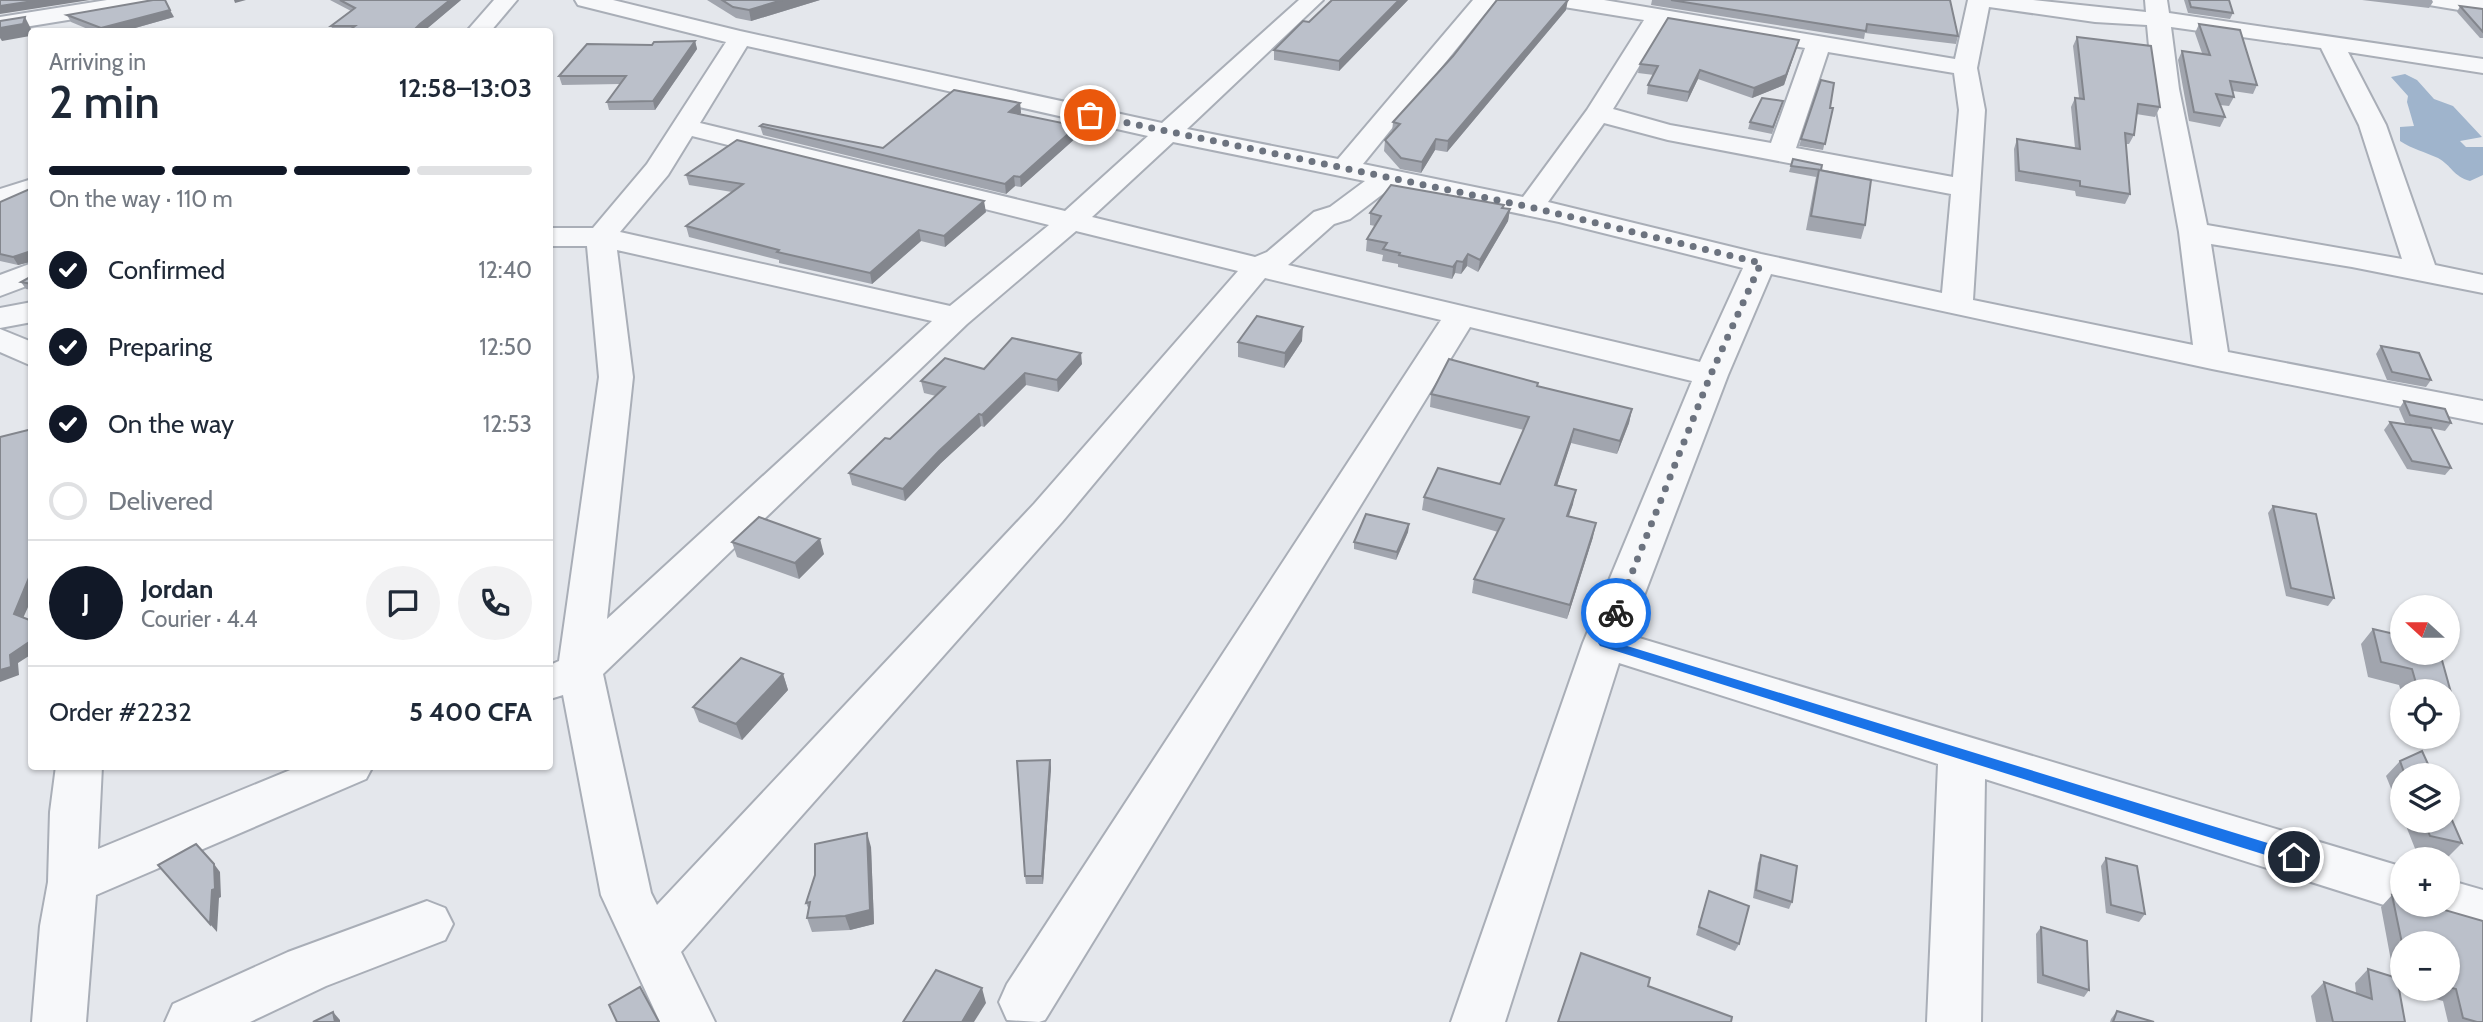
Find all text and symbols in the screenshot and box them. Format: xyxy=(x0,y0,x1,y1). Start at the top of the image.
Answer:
text: Arriving in xyxy=(49,48,146,76)
text: 12:58–13:03 xyxy=(399,72,532,104)
text: 2 min xyxy=(49,74,160,130)
pin xyxy=(1060,85,1120,145)
icon: bag xyxy=(1071,96,1109,134)
text: On the way · 110 m xyxy=(49,185,233,213)
icon: check xyxy=(49,251,87,289)
text: Confirmed xyxy=(108,254,225,286)
text: 12:40 xyxy=(478,256,532,284)
icon: check xyxy=(49,328,87,366)
text: Preparing xyxy=(108,331,212,363)
text: 12:50 xyxy=(479,333,532,361)
icon: check xyxy=(49,405,87,443)
text: On the way xyxy=(108,408,234,440)
text: 12:53 xyxy=(483,410,532,438)
text: Delivered xyxy=(108,485,213,517)
button: chat xyxy=(366,566,440,640)
button: phone xyxy=(458,566,532,640)
text: Jordan xyxy=(141,573,213,605)
courier xyxy=(1581,578,1651,648)
text: J xyxy=(82,587,90,619)
icon: bike xyxy=(1597,594,1635,632)
north arrow xyxy=(2390,595,2460,665)
map controls xyxy=(2390,595,2460,1001)
text: Courier · 4.4 xyxy=(141,605,258,633)
button: locate xyxy=(2390,679,2460,749)
text: Order #2232 xyxy=(49,696,192,728)
text: 5 400 CFA xyxy=(409,696,532,728)
button: layers xyxy=(2390,763,2460,833)
pin xyxy=(2264,827,2324,887)
icon: home xyxy=(2275,838,2313,876)
button: + xyxy=(2390,847,2460,917)
button: − xyxy=(2390,931,2460,1001)

